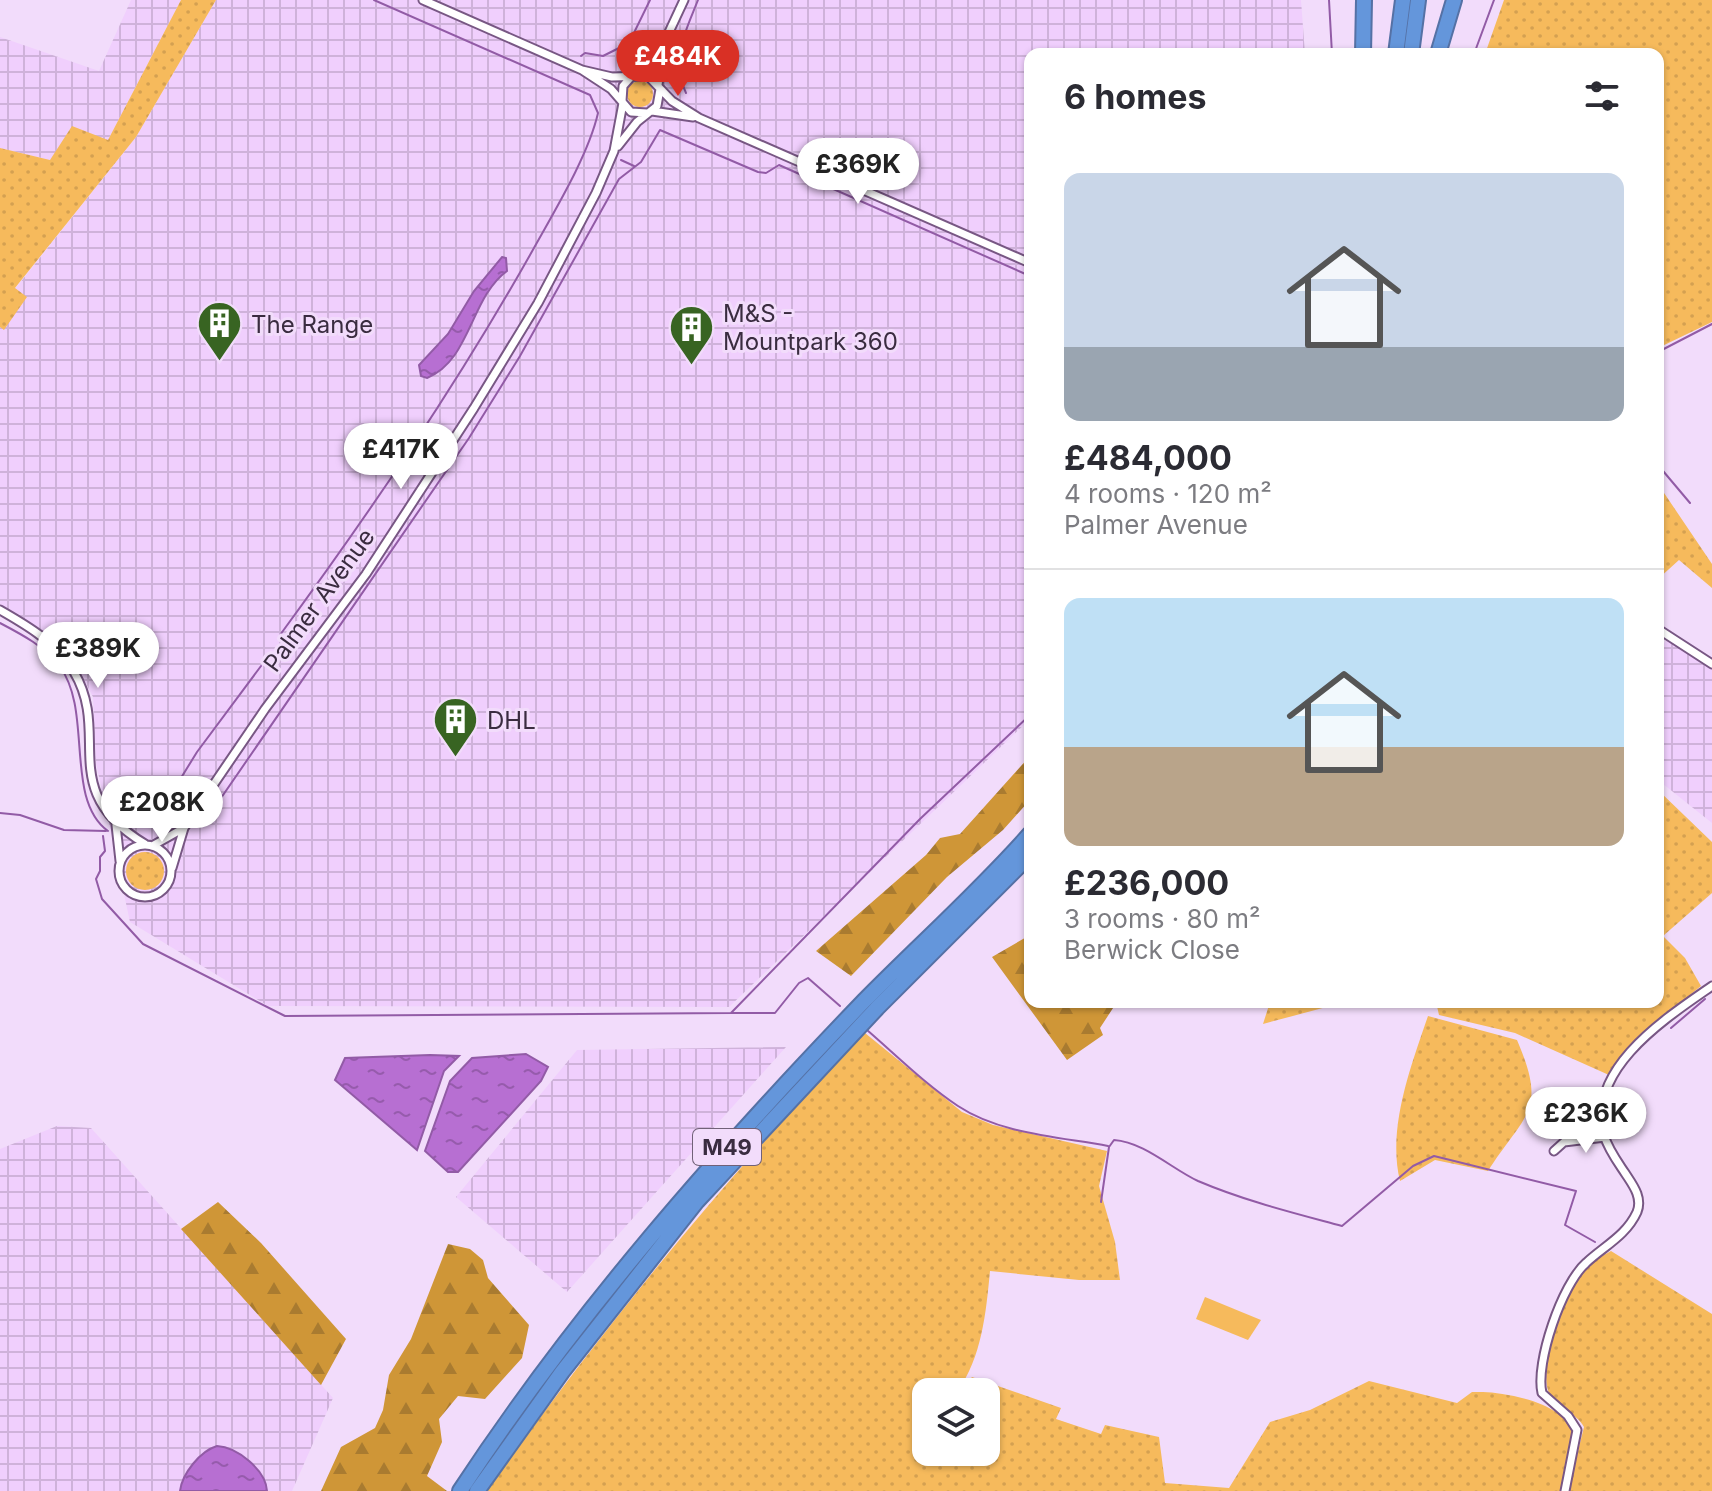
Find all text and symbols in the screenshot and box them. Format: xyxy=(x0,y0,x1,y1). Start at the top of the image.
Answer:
pin: £484K xyxy=(622,30,734,98)
text: £484K xyxy=(634,40,722,71)
icon: filters xyxy=(1580,74,1624,118)
text: 6 homes xyxy=(1064,76,1206,117)
pin: £369K xyxy=(802,138,914,206)
text: £369K xyxy=(815,148,901,179)
icon: home xyxy=(1272,225,1416,369)
place label: M&S - Mountpark 360 xyxy=(723,299,898,356)
building icon: The Range xyxy=(196,300,244,363)
building icon: M&S - Mountpark 360 xyxy=(668,303,716,366)
place label: The Range xyxy=(251,310,373,339)
pin: £417K xyxy=(345,423,457,491)
text: £417K xyxy=(362,433,440,464)
text: £484,000 xyxy=(1064,437,1232,478)
text: 4 rooms · 120 m² xyxy=(1064,478,1272,509)
text: Palmer Avenue xyxy=(1064,509,1248,540)
street label: Palmer Avenue xyxy=(257,523,381,677)
pin: £389K xyxy=(42,622,154,690)
text: £389K xyxy=(55,632,141,663)
icon: home xyxy=(1272,650,1416,794)
building icon: DHL xyxy=(432,696,480,759)
place label: DHL xyxy=(487,706,536,735)
pin: £208K xyxy=(106,776,218,844)
text: £208K xyxy=(119,786,205,817)
text: £236,000 xyxy=(1064,862,1229,903)
text: 3 rooms · 80 m² xyxy=(1064,903,1261,934)
text: Berwick Close xyxy=(1064,934,1240,965)
pin: £236K xyxy=(1530,1087,1642,1155)
text: £236K xyxy=(1543,1097,1629,1128)
road number: M49 xyxy=(693,1129,761,1165)
map controls xyxy=(912,1378,1000,1466)
button: layers xyxy=(912,1378,1000,1466)

